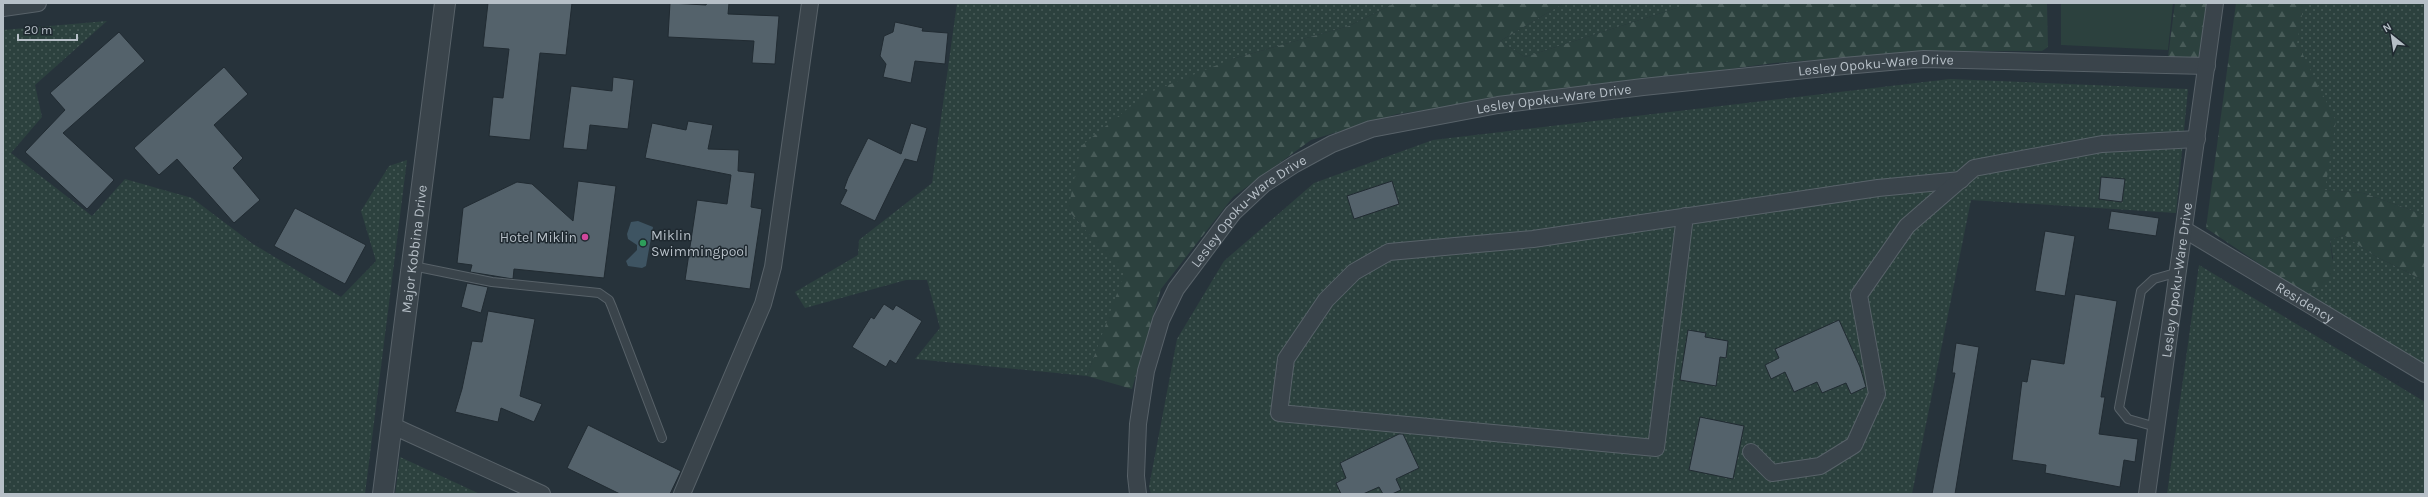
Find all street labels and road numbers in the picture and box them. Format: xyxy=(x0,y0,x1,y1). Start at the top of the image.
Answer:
street label: Lesley Opoku-Ware Drive xyxy=(1797,50,1954,79)
street label: Lesley Opoku-Ware Drive xyxy=(1475,80,1632,117)
street label: Lesley Opoku-Ware Drive xyxy=(1187,151,1309,271)
street label: Major Kobbina Drive xyxy=(397,184,430,314)
street label: Lesley Opoku-Ware Drive xyxy=(2157,201,2196,359)
street label: Residency xyxy=(2273,278,2338,326)

